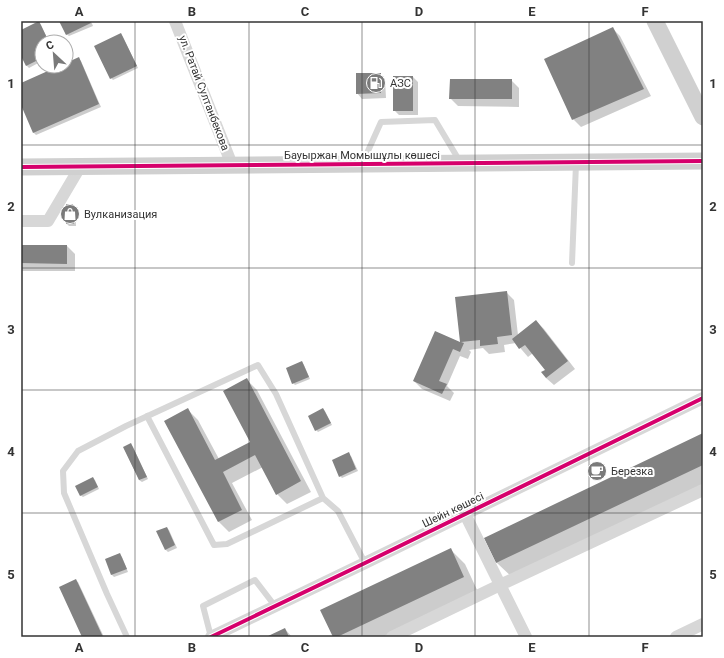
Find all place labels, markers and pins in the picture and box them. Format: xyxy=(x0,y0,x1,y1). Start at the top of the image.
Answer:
fuel station icon: АЗС xyxy=(365,72,387,94)
place label: АЗС xyxy=(390,77,411,90)
shop icon: Вулканизация xyxy=(59,203,81,225)
place label: Вулканизация xyxy=(84,208,157,221)
cafe icon: Березка xyxy=(586,460,608,482)
place label: Березка xyxy=(611,465,653,478)

